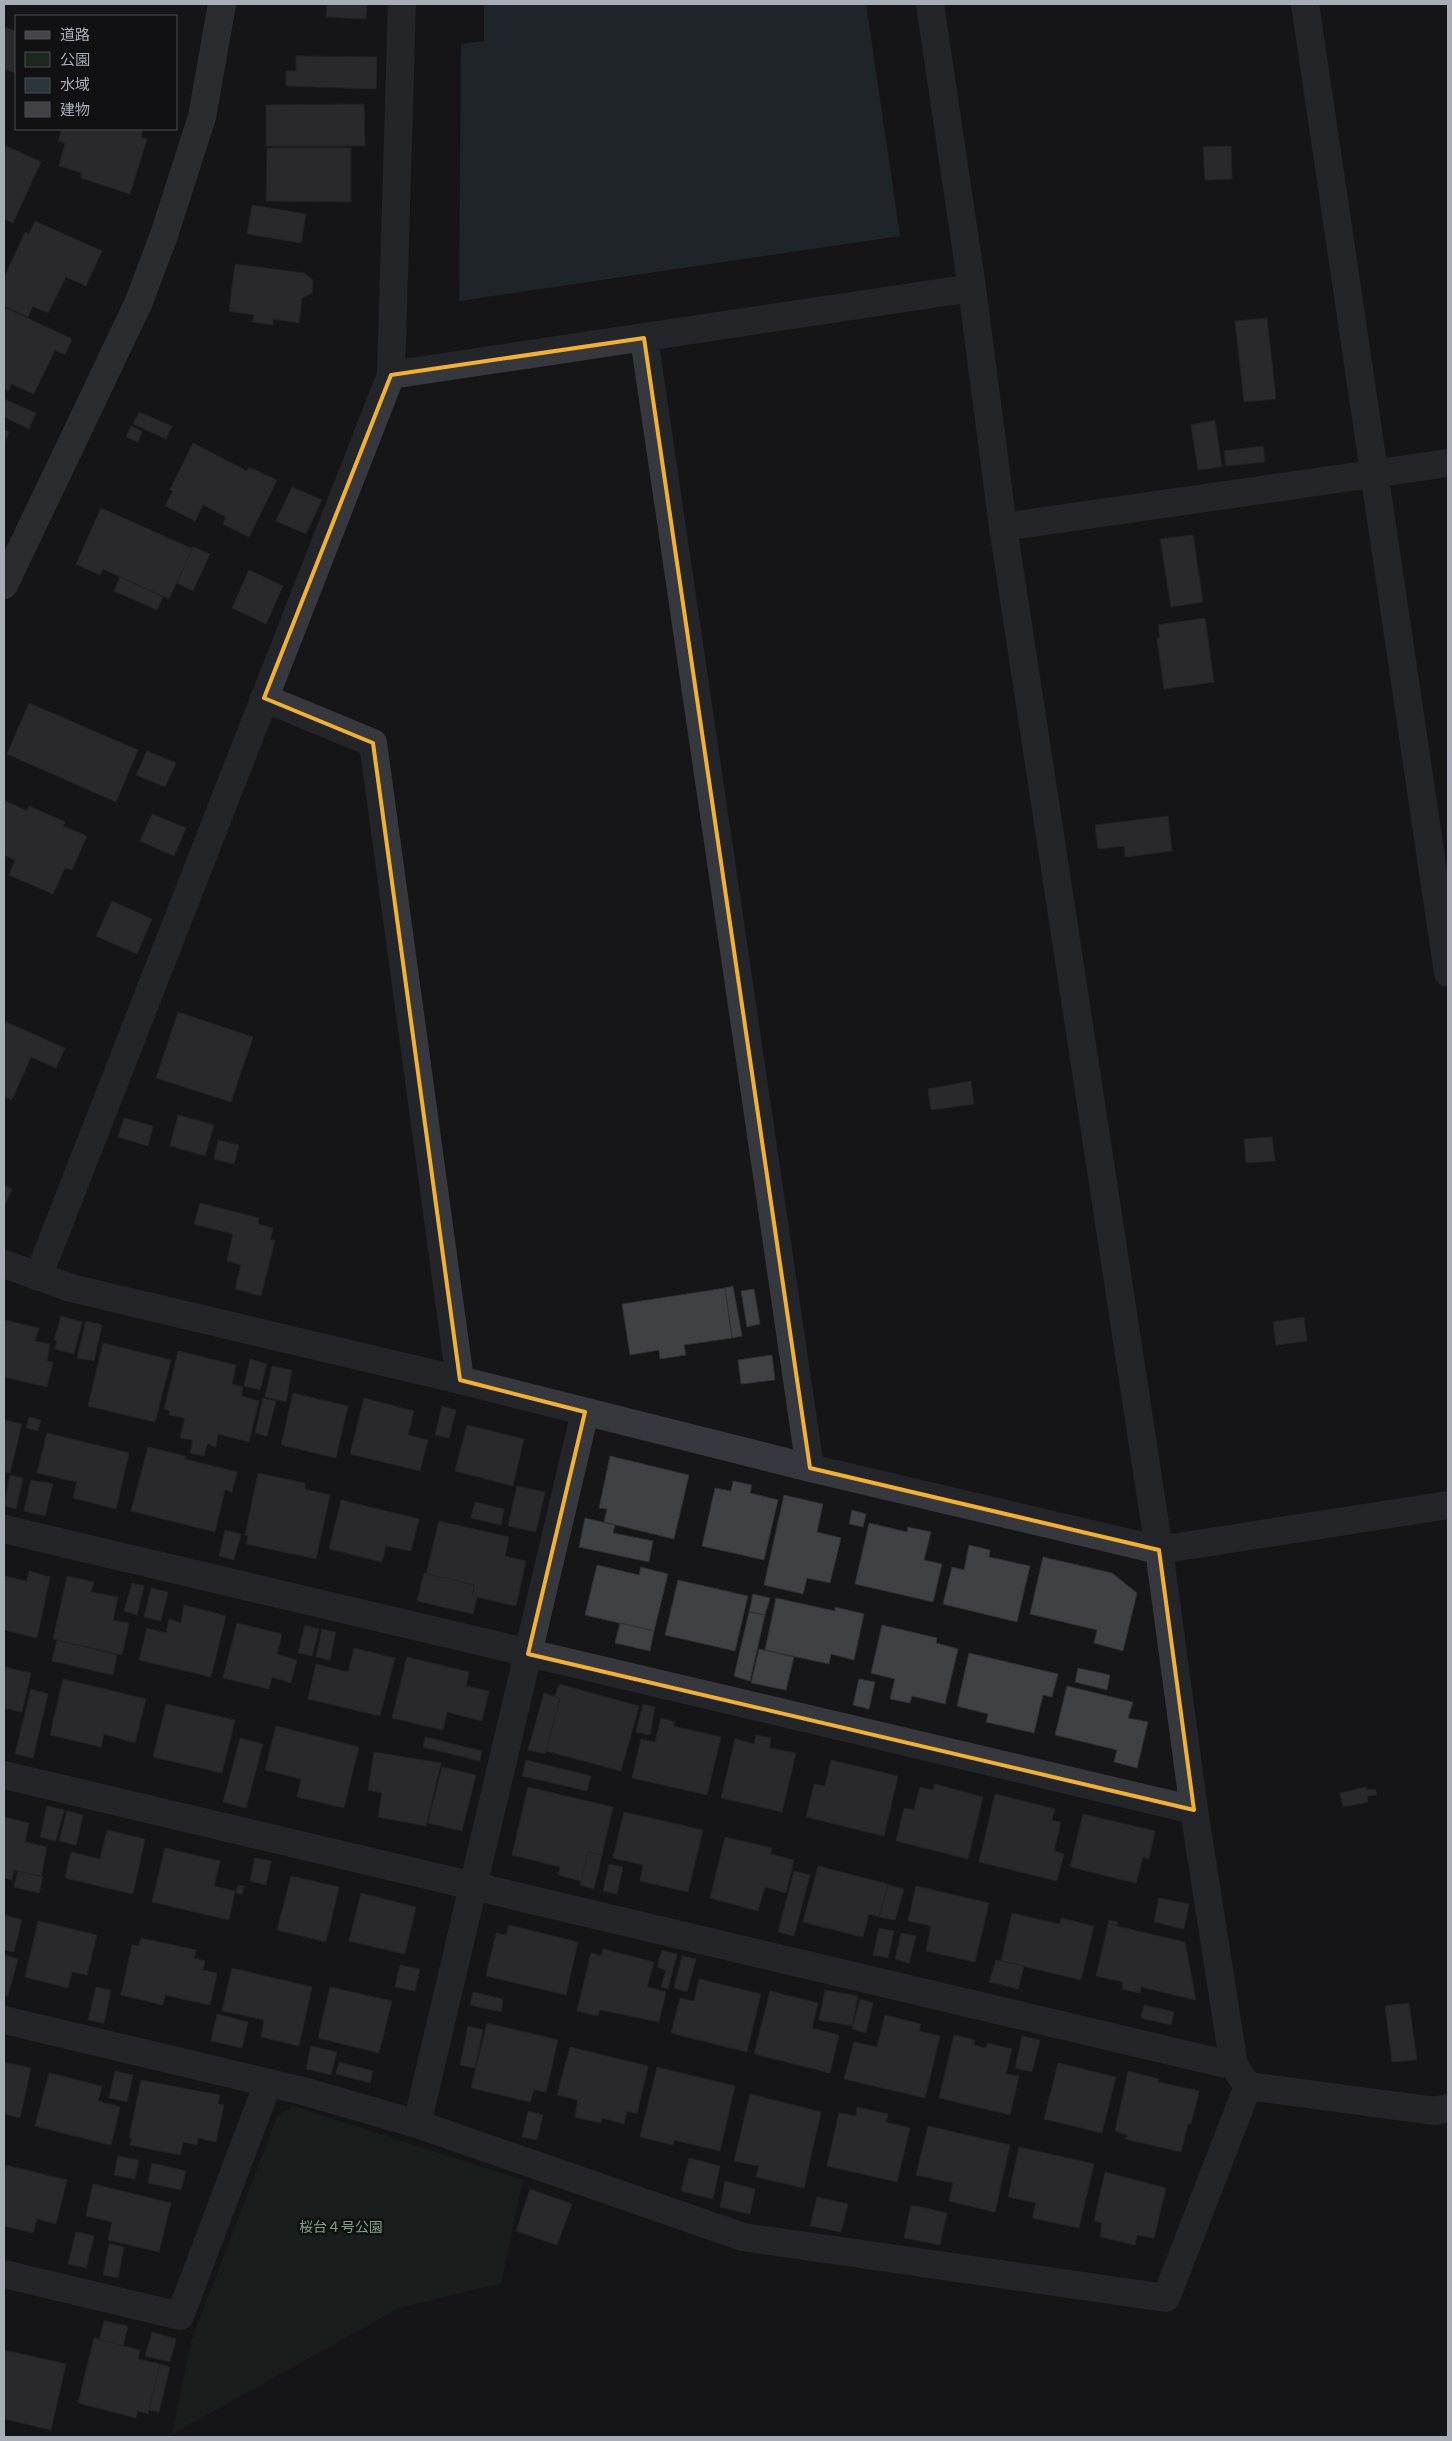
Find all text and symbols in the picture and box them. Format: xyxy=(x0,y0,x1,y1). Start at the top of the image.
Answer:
legend xyxy=(15,15,178,130)
text: 道路 xyxy=(60,25,90,44)
text: 公園 xyxy=(60,50,90,69)
text: 水域 xyxy=(60,75,90,94)
text: 建物 xyxy=(60,100,90,119)
park label: 桜台４号公園 xyxy=(299,2218,383,2236)

